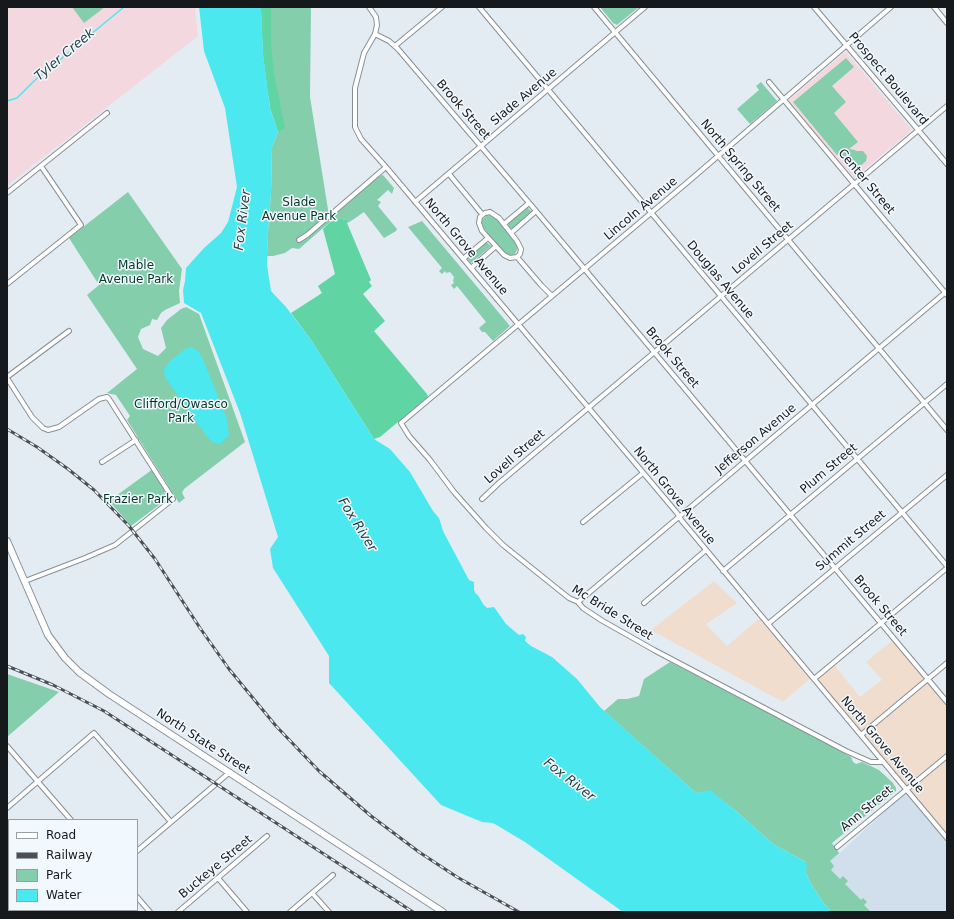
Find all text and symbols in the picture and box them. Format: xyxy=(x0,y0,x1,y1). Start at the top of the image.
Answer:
water label: Tyler Creek xyxy=(32,25,98,85)
street label: Prospect Boulevard xyxy=(845,30,931,128)
street label: Slade Avenue xyxy=(488,65,560,129)
street label: Brook Street xyxy=(433,77,493,143)
street label: North Spring Street xyxy=(697,117,783,215)
street label: Center Street xyxy=(835,146,897,218)
street label: Lincoln Avenue xyxy=(602,174,680,244)
water label: Fox River xyxy=(232,189,254,251)
park label: Slade Avenue Park xyxy=(262,196,336,224)
street label: North Grove Avenue xyxy=(421,196,511,298)
street label: Lovell Street xyxy=(730,218,796,278)
street label: Douglas Avenue xyxy=(683,238,757,322)
park label: Mable Avenue Park xyxy=(99,259,173,287)
street label: Brook Street xyxy=(642,325,702,391)
park label: Clifford/Owasco Park xyxy=(134,398,228,426)
street label: Jefferson Avenue xyxy=(713,401,799,477)
street label: Lovell Street xyxy=(482,427,548,487)
street label: Plum Street xyxy=(798,441,860,497)
street label: North Grove Avenue xyxy=(630,444,718,548)
park label: Frazier Park xyxy=(103,493,173,507)
water label: Fox River xyxy=(334,495,380,555)
street label: Summit Street xyxy=(813,508,889,574)
street label: Brook Street xyxy=(850,573,910,639)
street label: Mc Bride Street xyxy=(569,582,655,644)
street label: North Grove Avenue xyxy=(837,694,927,796)
street label: North State Street xyxy=(153,706,253,778)
water label: Fox River xyxy=(540,755,598,805)
street label: Ann Street xyxy=(838,783,896,835)
legend xyxy=(8,819,138,911)
text: Road xyxy=(46,828,76,842)
street label: Buckeye Street xyxy=(176,832,256,902)
text: Railway xyxy=(46,848,92,862)
text: Park xyxy=(46,868,72,882)
text: Water xyxy=(46,888,81,902)

